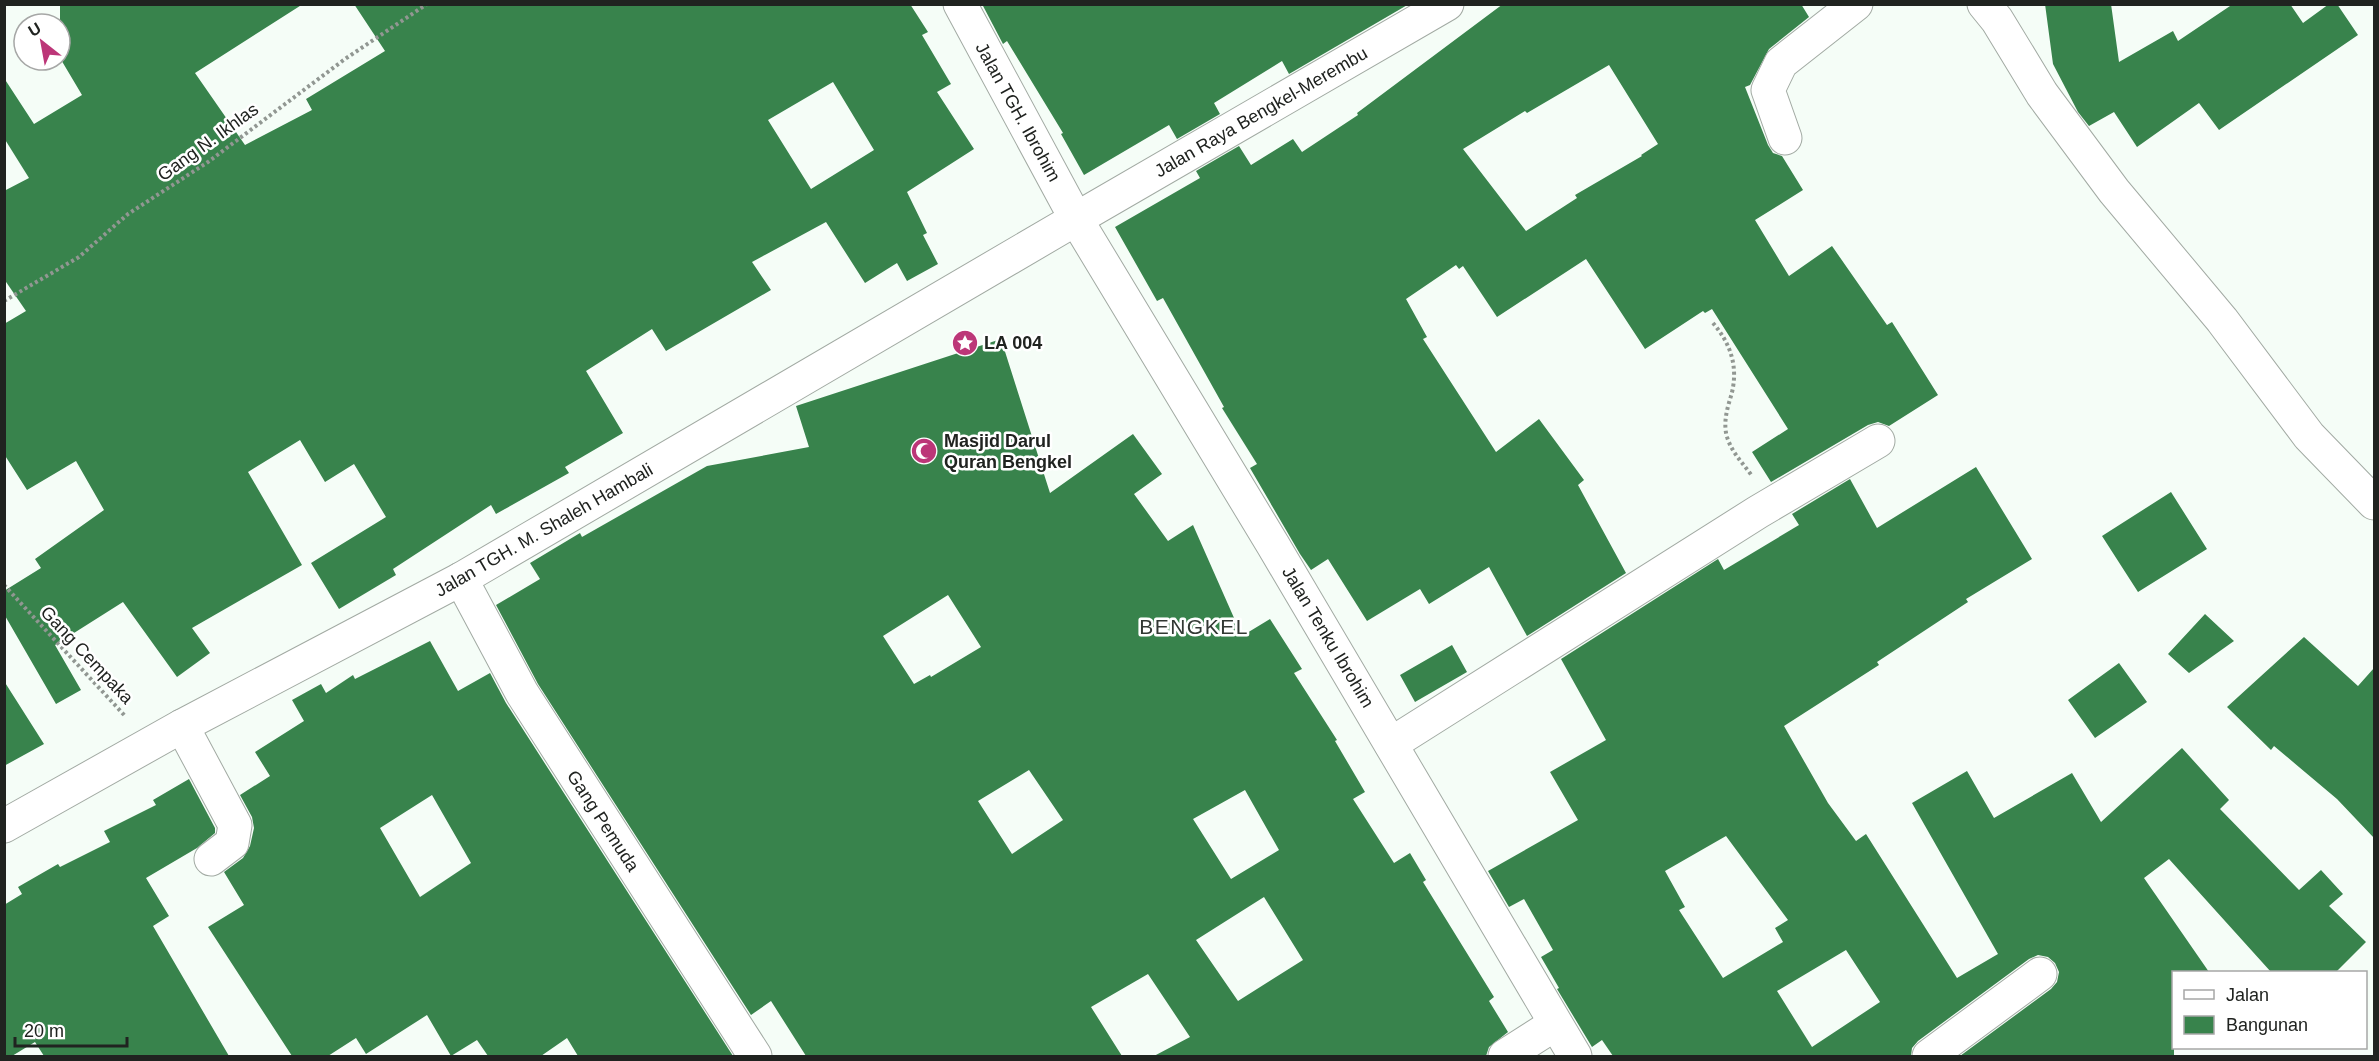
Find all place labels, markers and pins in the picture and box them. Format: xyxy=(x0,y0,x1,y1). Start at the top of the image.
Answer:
place icon: LA 004 xyxy=(950,328,980,358)
place label: LA 004 xyxy=(984,333,1042,353)
place label: Masjid Darul Quran Bengkel xyxy=(944,431,1072,472)
mosque icon: Masjid Darul Quran Bengkel xyxy=(909,436,939,466)

